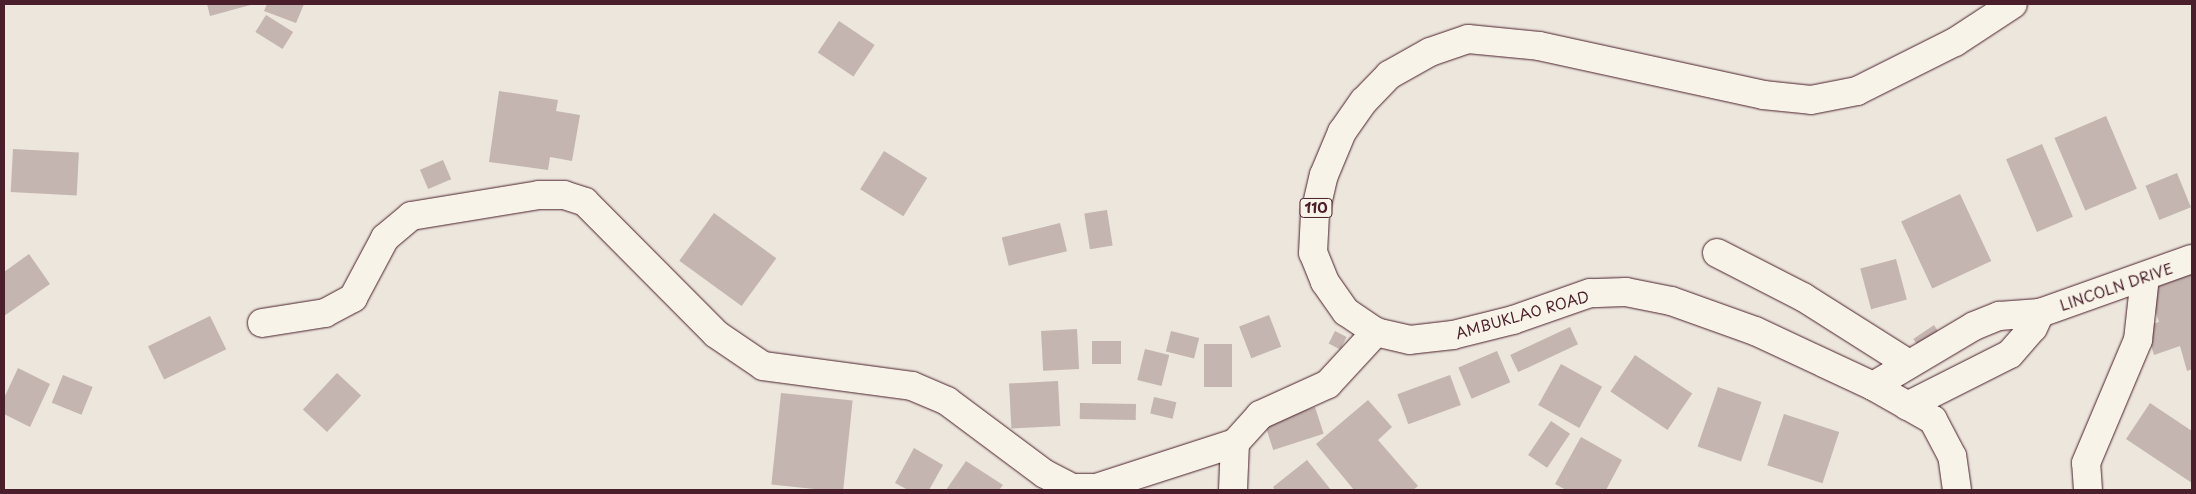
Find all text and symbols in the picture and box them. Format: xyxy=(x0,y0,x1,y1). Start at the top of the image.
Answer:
road number: 110 xyxy=(1298,197,1334,220)
street label: LINCOLN DRIVE xyxy=(2057,258,2175,314)
street label: AMBUKLAO ROAD xyxy=(1453,286,1591,342)

